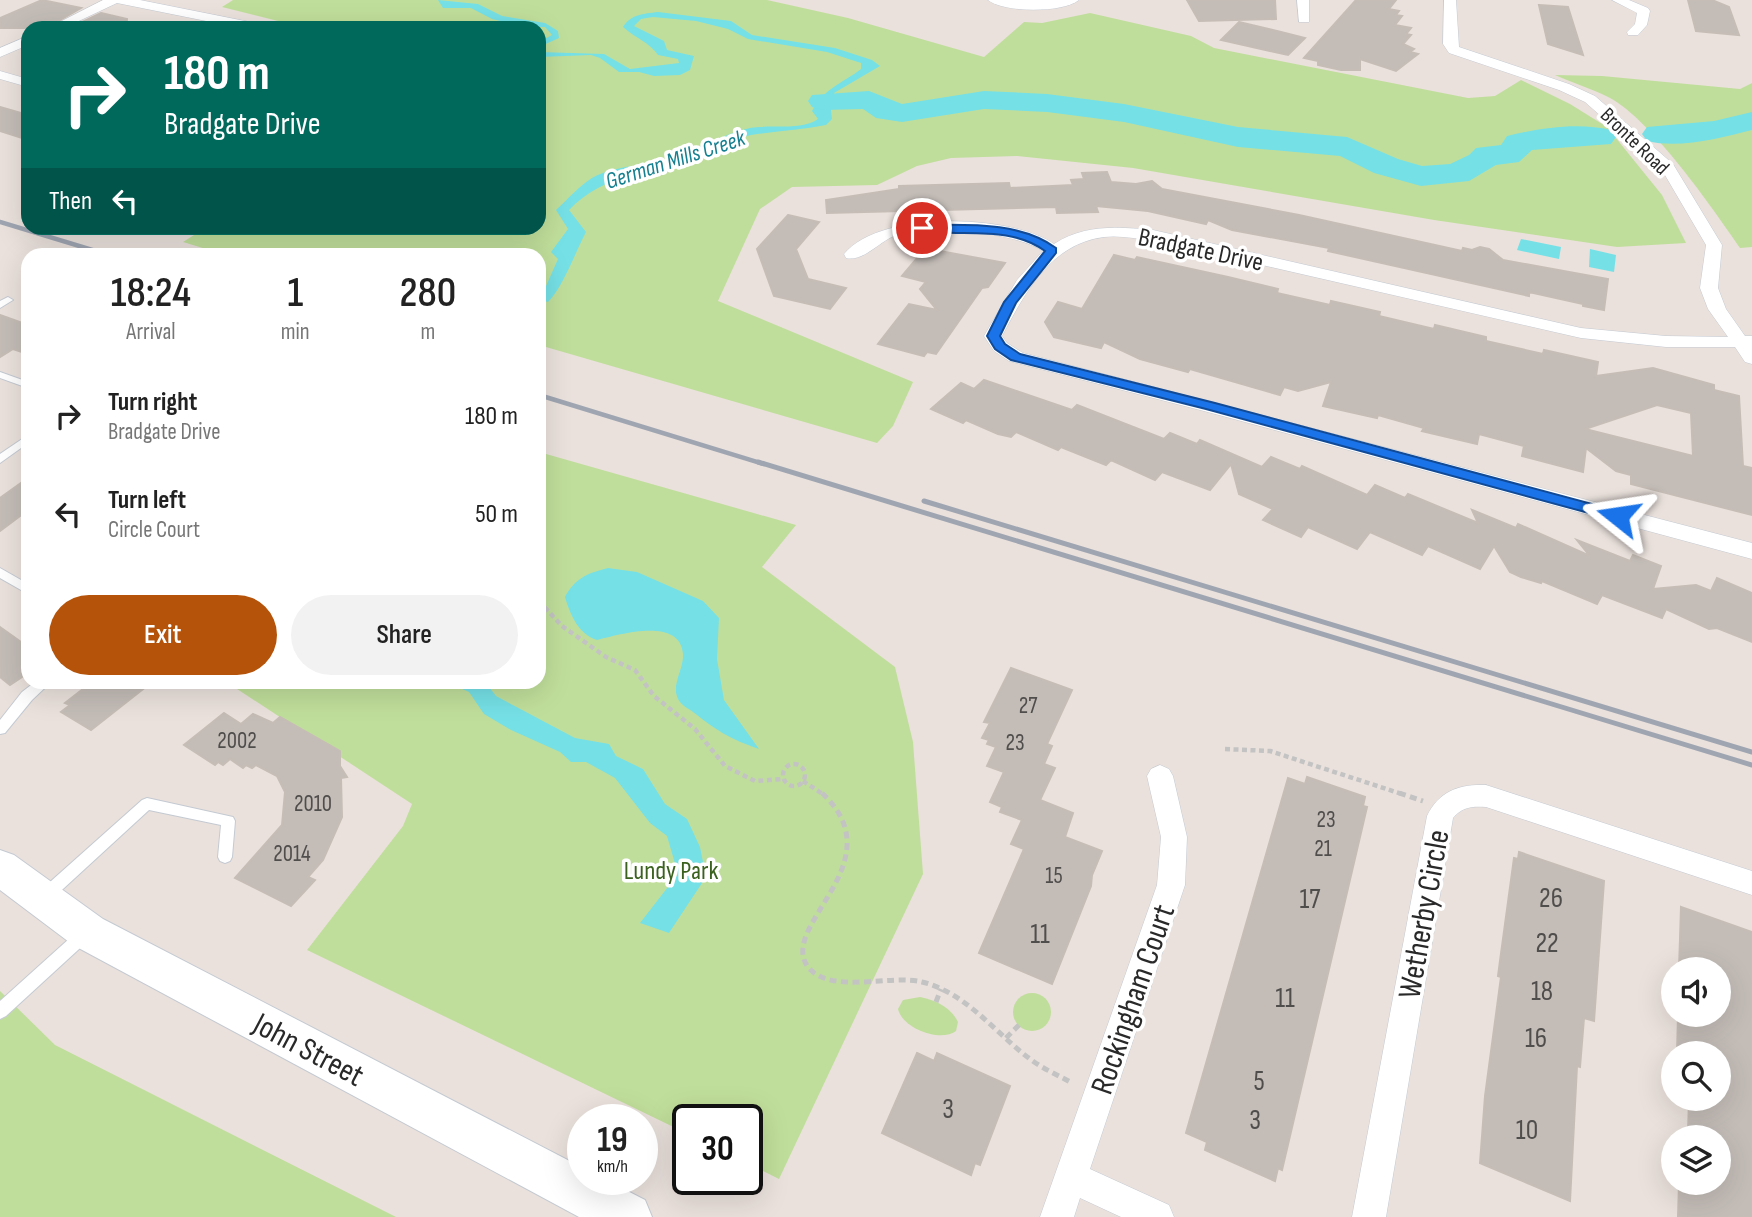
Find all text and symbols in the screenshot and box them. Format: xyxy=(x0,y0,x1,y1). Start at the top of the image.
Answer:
text: 180 m xyxy=(164,45,270,104)
icon: right xyxy=(49,49,140,140)
street label: Bronte Road xyxy=(1595,103,1674,180)
text: Bradgate Drive xyxy=(164,105,321,144)
water label: German Mills Creek xyxy=(602,124,750,196)
icon: left xyxy=(106,182,144,220)
text: Then xyxy=(49,186,92,217)
pin xyxy=(892,198,952,258)
icon: arrive xyxy=(903,209,941,247)
street label: Bradgate Drive xyxy=(1135,222,1266,279)
text: 18:24 xyxy=(111,268,191,319)
text: 1 xyxy=(287,268,303,319)
text: 280 xyxy=(400,268,456,319)
text: Arrival xyxy=(126,318,176,346)
text: min xyxy=(281,318,310,346)
text: m xyxy=(420,318,435,346)
text: Turn right xyxy=(108,387,197,418)
icon: right xyxy=(49,397,87,435)
text: 180 m xyxy=(465,401,518,432)
text: Bradgate Drive xyxy=(108,418,221,446)
position arrow xyxy=(1581,479,1655,553)
text: Turn left xyxy=(108,485,186,516)
icon: left xyxy=(49,495,87,533)
text: 50 m xyxy=(475,499,518,530)
text: Circle Court xyxy=(108,516,200,544)
button: Exit xyxy=(49,595,277,675)
button: Share xyxy=(291,595,518,675)
house number: 27 xyxy=(1019,692,1037,720)
house number: 2002 xyxy=(217,727,257,755)
house number: 23 xyxy=(1005,729,1025,757)
house number: 2010 xyxy=(294,790,332,818)
house number: 23 xyxy=(1316,806,1336,834)
street label: Wetherby Circle xyxy=(1390,827,1459,1002)
house number: 21 xyxy=(1314,835,1332,863)
house number: 2014 xyxy=(273,840,311,868)
park label: Lundy Park xyxy=(624,856,718,887)
house number: 15 xyxy=(1045,862,1063,890)
house number: 26 xyxy=(1539,882,1563,915)
house number: 17 xyxy=(1300,883,1320,916)
street label: Rockingham Court xyxy=(1083,900,1184,1099)
house number: 11 xyxy=(1030,918,1050,951)
house number: 22 xyxy=(1535,927,1559,960)
map controls xyxy=(1661,957,1731,1195)
button: sound xyxy=(1661,957,1731,1027)
house number: 18 xyxy=(1531,975,1553,1008)
house number: 11 xyxy=(1275,982,1295,1015)
street label: John Street xyxy=(245,1005,370,1096)
house number: 16 xyxy=(1525,1022,1547,1055)
button: search xyxy=(1661,1041,1731,1111)
house number: 5 xyxy=(1253,1065,1265,1098)
house number: 3 xyxy=(942,1093,954,1126)
speed limit sign: 30 xyxy=(672,1104,763,1195)
house number: 3 xyxy=(1249,1104,1261,1137)
house number: 10 xyxy=(1516,1114,1538,1147)
text: 19 xyxy=(597,1119,628,1162)
button: layers xyxy=(1661,1125,1731,1195)
text: km/h xyxy=(597,1156,628,1177)

